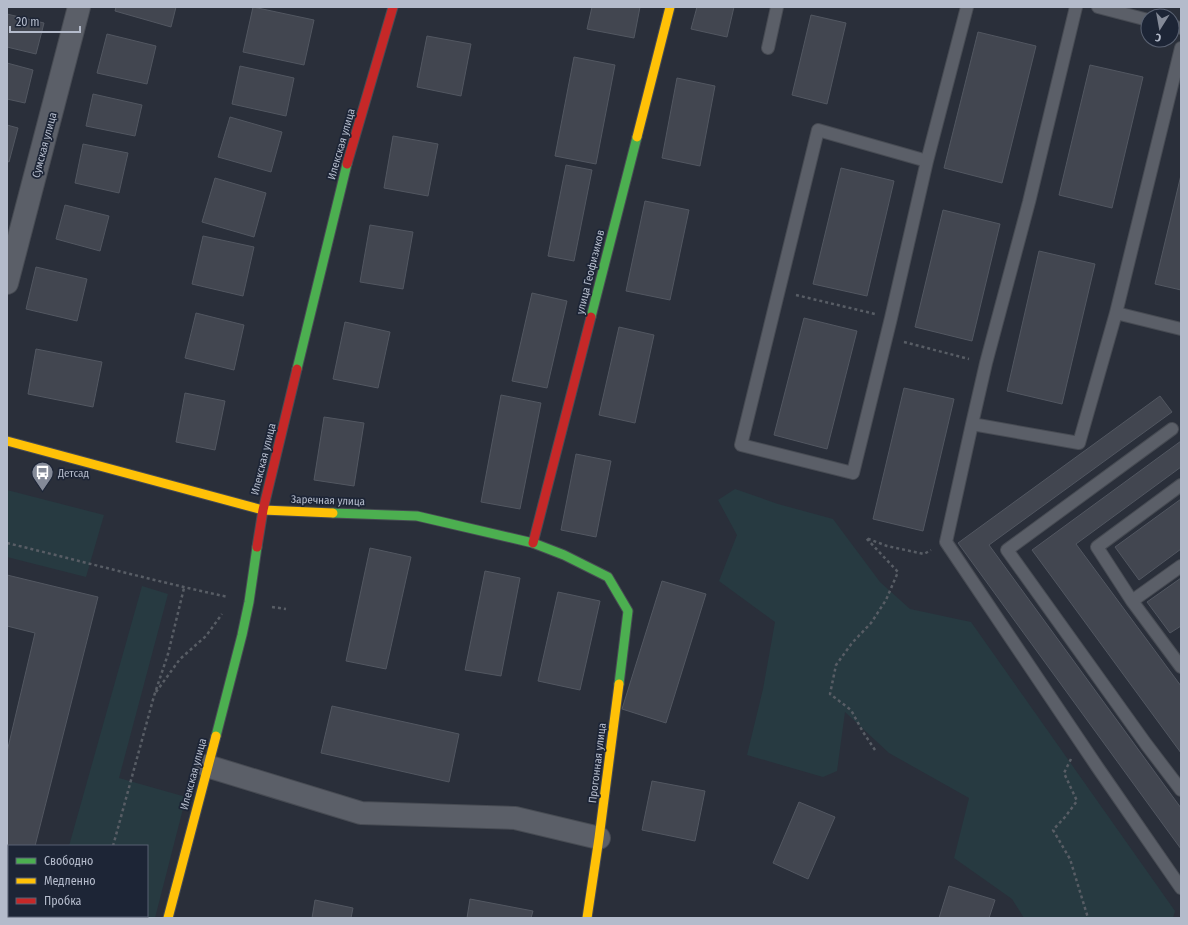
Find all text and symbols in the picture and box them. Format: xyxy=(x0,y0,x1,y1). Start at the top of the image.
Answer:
scale bar xyxy=(10,8,80,34)
north arrow xyxy=(1140,8,1180,48)
text: 20 m xyxy=(16,15,40,29)
text: С xyxy=(1154,30,1162,44)
street label: Илекская улица xyxy=(325,107,358,181)
street label: Сумская улица xyxy=(29,111,59,179)
street label: улица Геофизиков xyxy=(574,229,607,316)
street label: Илекская улица xyxy=(248,422,279,496)
bus stop icon: Детсад xyxy=(30,460,56,493)
place label: Детсад xyxy=(57,467,89,480)
street label: Заречная улица xyxy=(291,493,365,508)
street label: Прогонная улица xyxy=(586,722,609,804)
street label: Илекская улица xyxy=(178,737,209,811)
legend xyxy=(8,845,148,917)
text: Свободно xyxy=(44,854,93,868)
text: Медленно xyxy=(44,874,96,888)
text: Пробка xyxy=(44,894,82,908)

